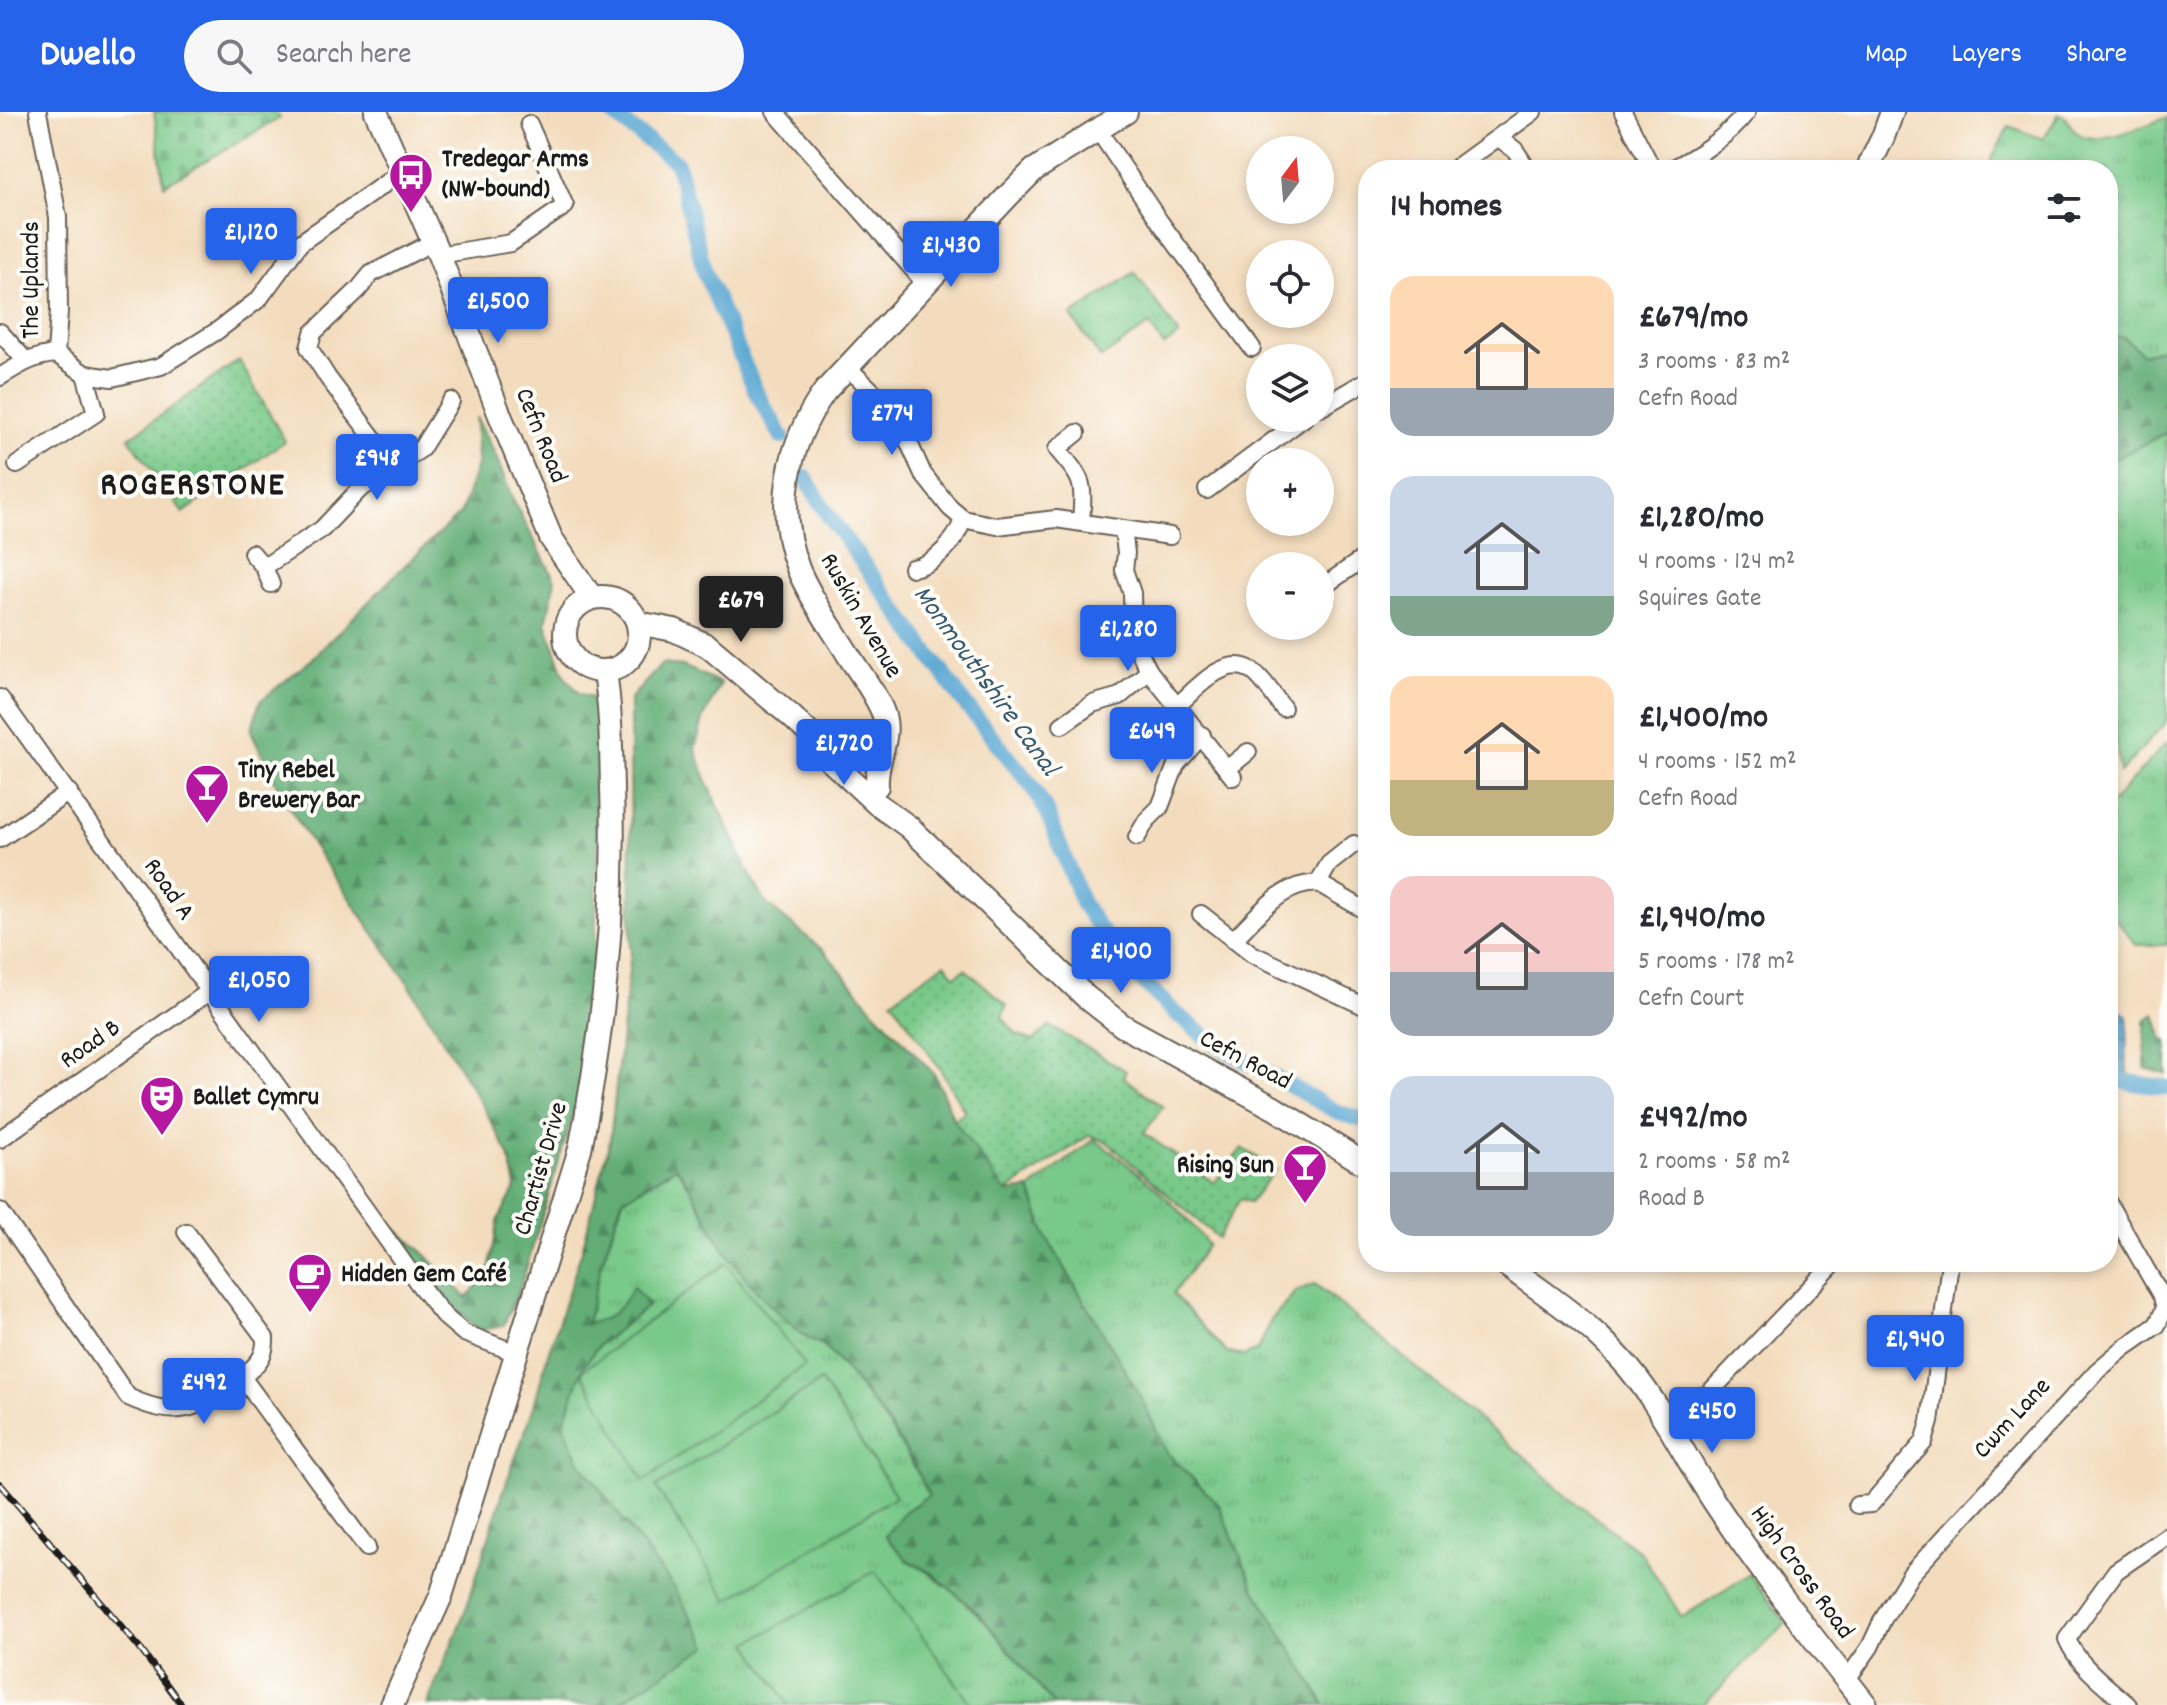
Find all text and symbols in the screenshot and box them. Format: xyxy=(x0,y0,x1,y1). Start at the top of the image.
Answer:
search box xyxy=(184,20,744,92)
text: Dwello xyxy=(40,29,136,84)
icon: search xyxy=(212,34,256,78)
text: Search here xyxy=(276,35,411,78)
text: Map xyxy=(1865,36,1908,76)
text: Layers xyxy=(1952,36,2022,76)
text: Share xyxy=(2066,36,2127,76)
north arrow xyxy=(1246,136,1334,224)
map controls xyxy=(1246,136,1334,640)
place label: Tredegar Arms (NW-bound) xyxy=(442,142,589,209)
bus stop icon: Tredegar Arms (NW-bound) xyxy=(387,151,435,214)
text: 14 homes xyxy=(1390,184,1503,233)
icon: filters xyxy=(2042,186,2086,230)
pin: £1,120 xyxy=(186,208,316,276)
text: £1,120 xyxy=(224,215,278,252)
street label: The Uplands xyxy=(14,221,51,339)
pin: £1,430 xyxy=(886,221,1016,289)
text: £1,430 xyxy=(921,228,981,265)
button: locate xyxy=(1246,240,1334,328)
pin: £1,500 xyxy=(433,277,563,345)
text: £1,500 xyxy=(466,284,530,321)
text: £679/mo xyxy=(1638,295,1748,344)
icon: home xyxy=(1454,308,1550,404)
button: layers xyxy=(1246,344,1334,432)
text: 3 rooms · 83 m² xyxy=(1638,344,1790,381)
text: Cefn Road xyxy=(1638,381,1738,418)
street label: Cefn Road xyxy=(504,383,576,489)
pin: £774 xyxy=(845,389,939,457)
text: £774 xyxy=(870,396,914,433)
pin: £948 xyxy=(330,434,424,502)
text: £948 xyxy=(354,441,400,478)
button: + xyxy=(1246,448,1334,536)
district label: ROGERSTONE xyxy=(100,463,286,512)
text: £1,280/mo xyxy=(1638,495,1764,544)
icon: home xyxy=(1454,508,1550,604)
text: 4 rooms · 124 m² xyxy=(1638,544,1795,581)
street label: Ruskin Avenue xyxy=(809,546,911,686)
button: − xyxy=(1246,552,1334,640)
pin: £679 xyxy=(694,576,788,644)
water label: Monmouthshire Canal xyxy=(901,578,1068,788)
text: Squires Gate xyxy=(1638,581,1761,618)
text: £679 xyxy=(717,583,765,620)
pin: £1,280 xyxy=(1063,605,1193,673)
text: £1,280 xyxy=(1098,612,1158,649)
text: £1,400/mo xyxy=(1638,695,1768,744)
pin: £649 xyxy=(1105,707,1199,775)
icon: home xyxy=(1454,708,1550,804)
text: £649 xyxy=(1128,714,1176,751)
pin: £1,720 xyxy=(779,719,909,787)
text: £1,720 xyxy=(814,726,874,763)
text: 4 rooms · 152 m² xyxy=(1638,744,1797,781)
place label: Tiny Rebel Brewery Bar xyxy=(238,753,360,820)
bar icon: Tiny Rebel Brewery Bar xyxy=(183,762,231,825)
text: Cefn Road xyxy=(1638,781,1738,818)
street label: Road A xyxy=(133,851,203,929)
text: £1,940/mo xyxy=(1638,895,1765,944)
icon: home xyxy=(1454,908,1550,1004)
pin: £1,400 xyxy=(1056,927,1186,995)
text: £1,400 xyxy=(1090,934,1152,971)
text: 5 rooms · 178 m² xyxy=(1638,944,1795,981)
pin: £1,050 xyxy=(194,956,324,1024)
text: £1,050 xyxy=(227,963,291,1000)
text: Cefn Court xyxy=(1638,981,1744,1018)
street label: Road B xyxy=(53,1011,129,1079)
street label: Cefn Road xyxy=(1192,1021,1298,1101)
theatre icon: Ballet Cymru xyxy=(138,1074,186,1137)
place label: Ballet Cymru xyxy=(193,1080,319,1117)
text: £492/mo xyxy=(1638,1095,1748,1144)
street label: Chartist Drive xyxy=(505,1098,579,1240)
icon: home xyxy=(1454,1108,1550,1204)
bar icon: Rising Sun xyxy=(1281,1142,1329,1205)
text: 2 rooms · 58 m² xyxy=(1638,1144,1791,1181)
place label: Rising Sun xyxy=(1177,1148,1274,1185)
text: Road B xyxy=(1638,1181,1705,1218)
cafe icon: Hidden Gem Café xyxy=(286,1251,334,1314)
place label: Hidden Gem Café xyxy=(341,1257,507,1294)
pin: £1,940 xyxy=(1850,1315,1980,1383)
text: £1,940 xyxy=(1885,1322,1945,1359)
pin: £492 xyxy=(157,1358,251,1426)
text: £492 xyxy=(180,1365,228,1402)
street label: Cwm Lane xyxy=(1965,1370,2061,1468)
pin: £450 xyxy=(1665,1387,1759,1455)
text: £450 xyxy=(1687,1394,1737,1431)
street label: High Cross Road xyxy=(1740,1498,1862,1648)

